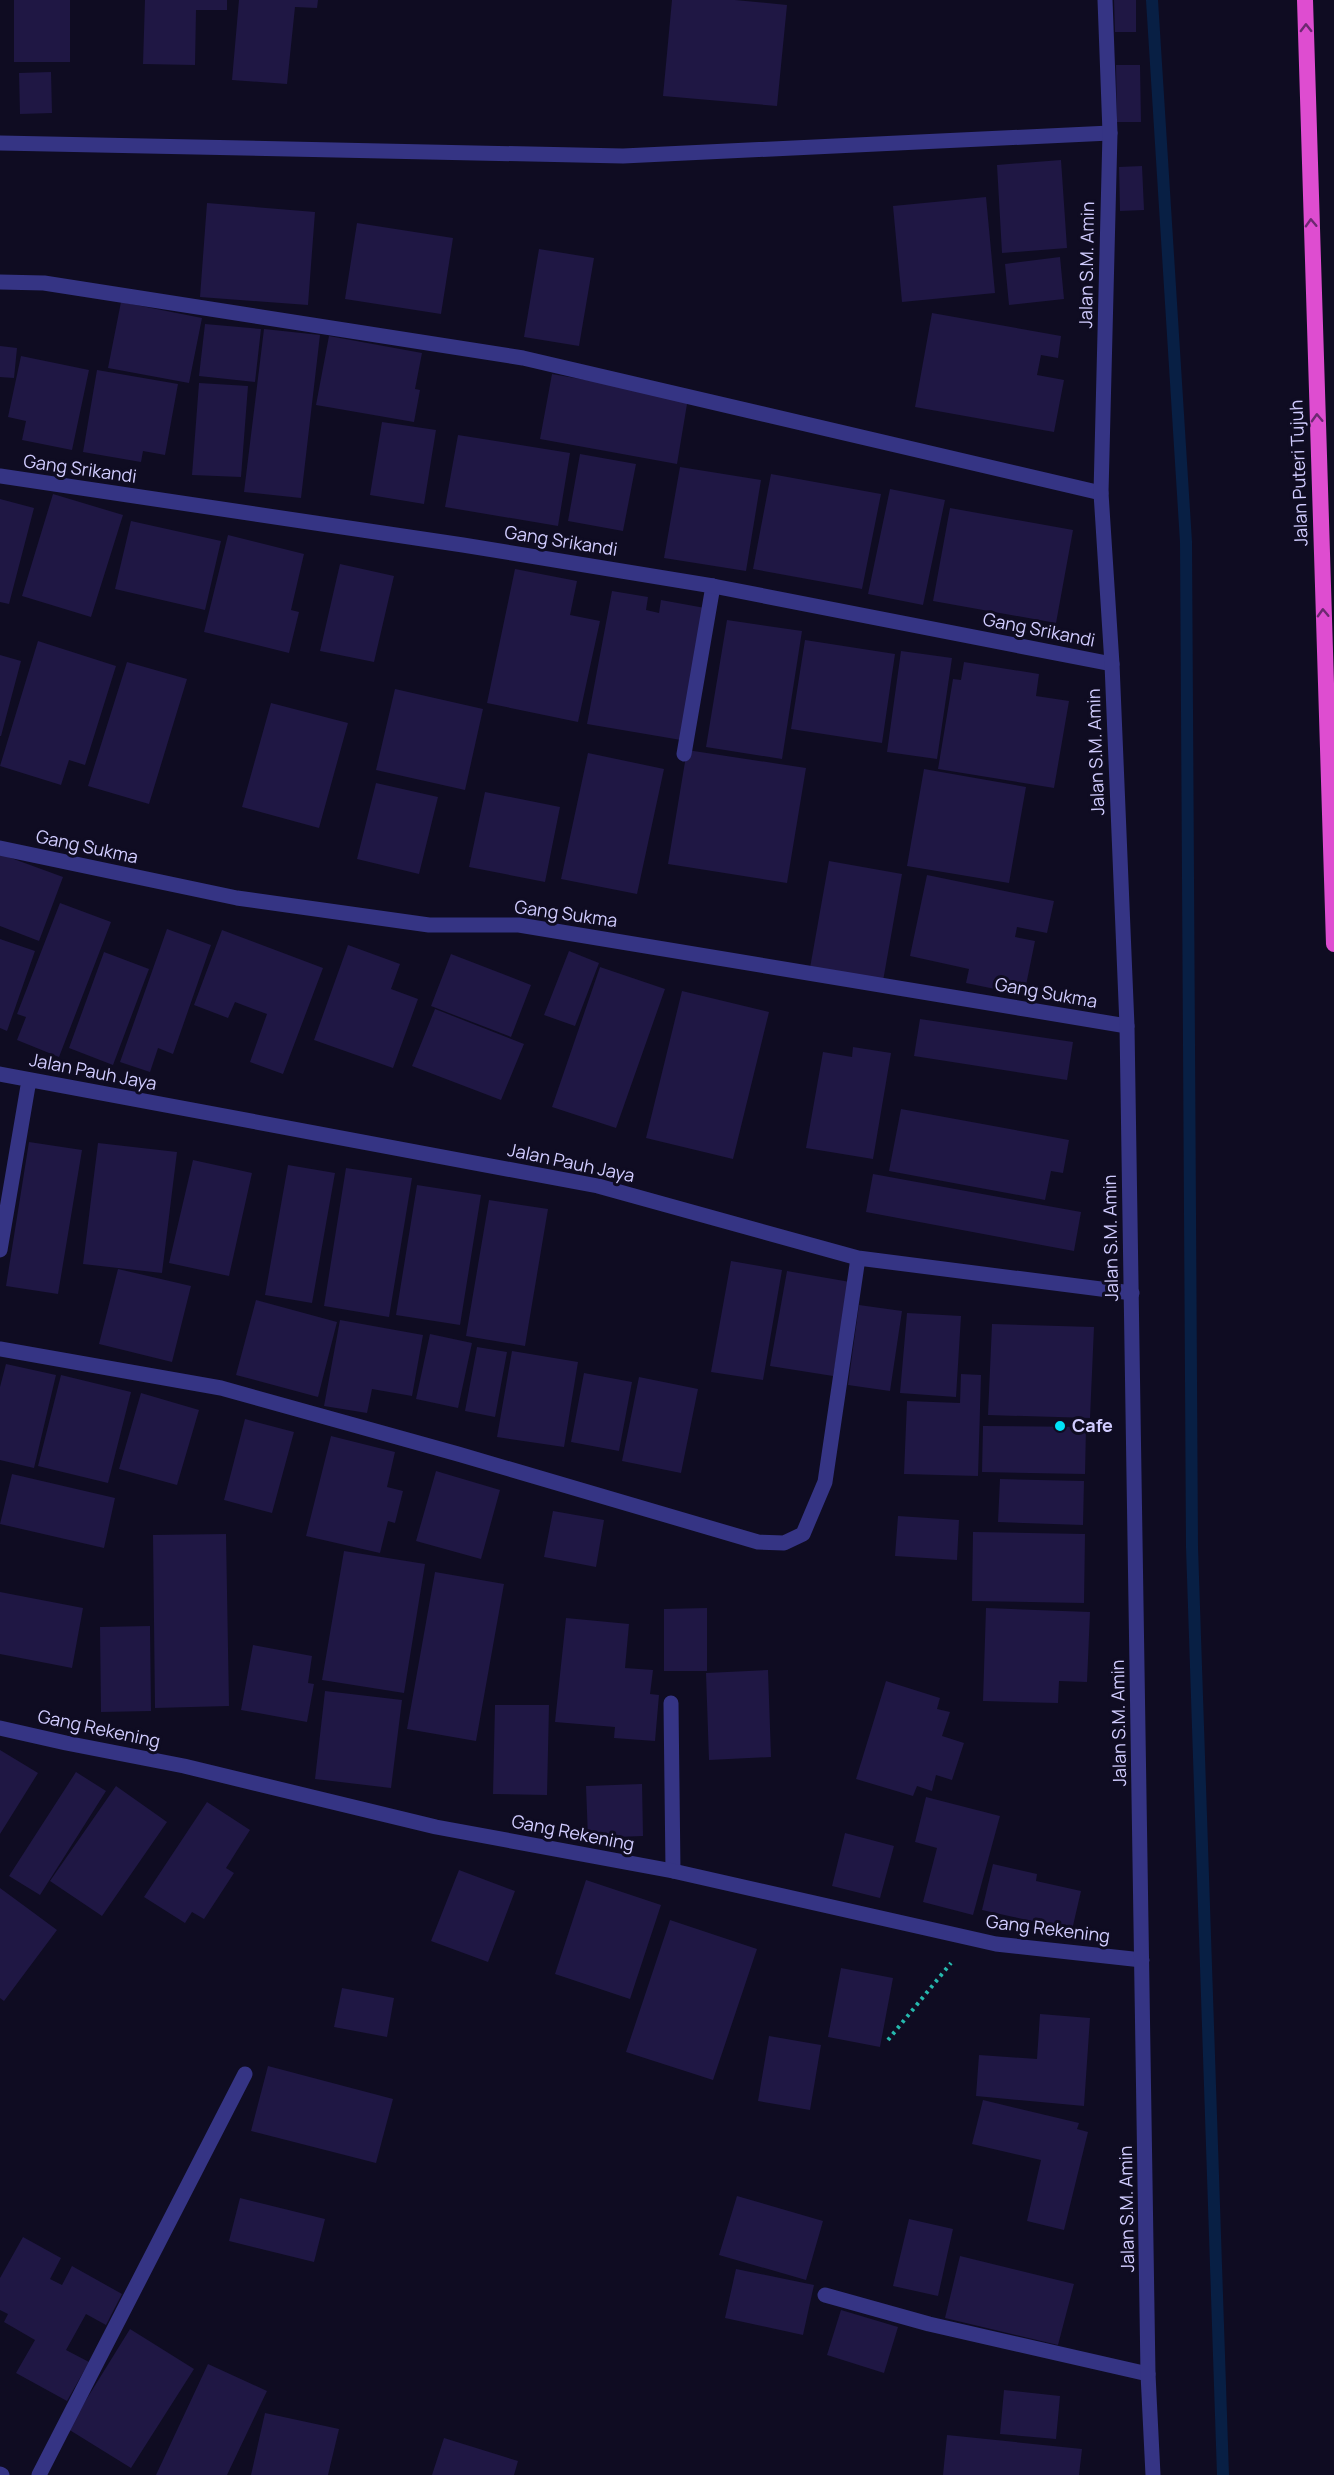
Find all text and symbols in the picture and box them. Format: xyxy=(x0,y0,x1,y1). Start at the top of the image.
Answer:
one-way arrow xyxy=(1299,24,1312,33)
street label: Jalan S.M. Amin xyxy=(1073,201,1099,329)
one-way arrow xyxy=(1305,219,1317,228)
street label: Jalan Puteri Tujuh xyxy=(1283,399,1313,547)
one-way arrow xyxy=(1310,414,1323,423)
street label: Gang Srikandi xyxy=(22,448,138,488)
street label: Gang Srikandi xyxy=(503,519,619,561)
street label: Gang Srikandi xyxy=(981,606,1097,652)
one-way arrow xyxy=(1316,609,1329,618)
street label: Jalan S.M. Amin xyxy=(1081,688,1109,816)
street label: Gang Sukma xyxy=(34,824,140,869)
street label: Gang Sukma xyxy=(513,894,619,932)
street label: Gang Sukma xyxy=(993,971,1099,1013)
street label: Jalan Pauh Jaya xyxy=(27,1047,159,1095)
street label: Jalan Pauh Jaya xyxy=(506,1137,637,1187)
street label: Jalan S.M. Amin xyxy=(1097,1174,1123,1302)
place label: Cafe xyxy=(1072,1413,1113,1437)
marker: Cafe xyxy=(1053,1419,1067,1433)
street label: Jalan S.M. Amin xyxy=(1105,1659,1131,1787)
street label: Gang Rekening xyxy=(36,1703,163,1753)
street label: Gang Rekening xyxy=(510,1808,637,1856)
street label: Gang Rekening xyxy=(985,1908,1111,1948)
street label: Jalan S.M. Amin xyxy=(1113,2145,1139,2273)

